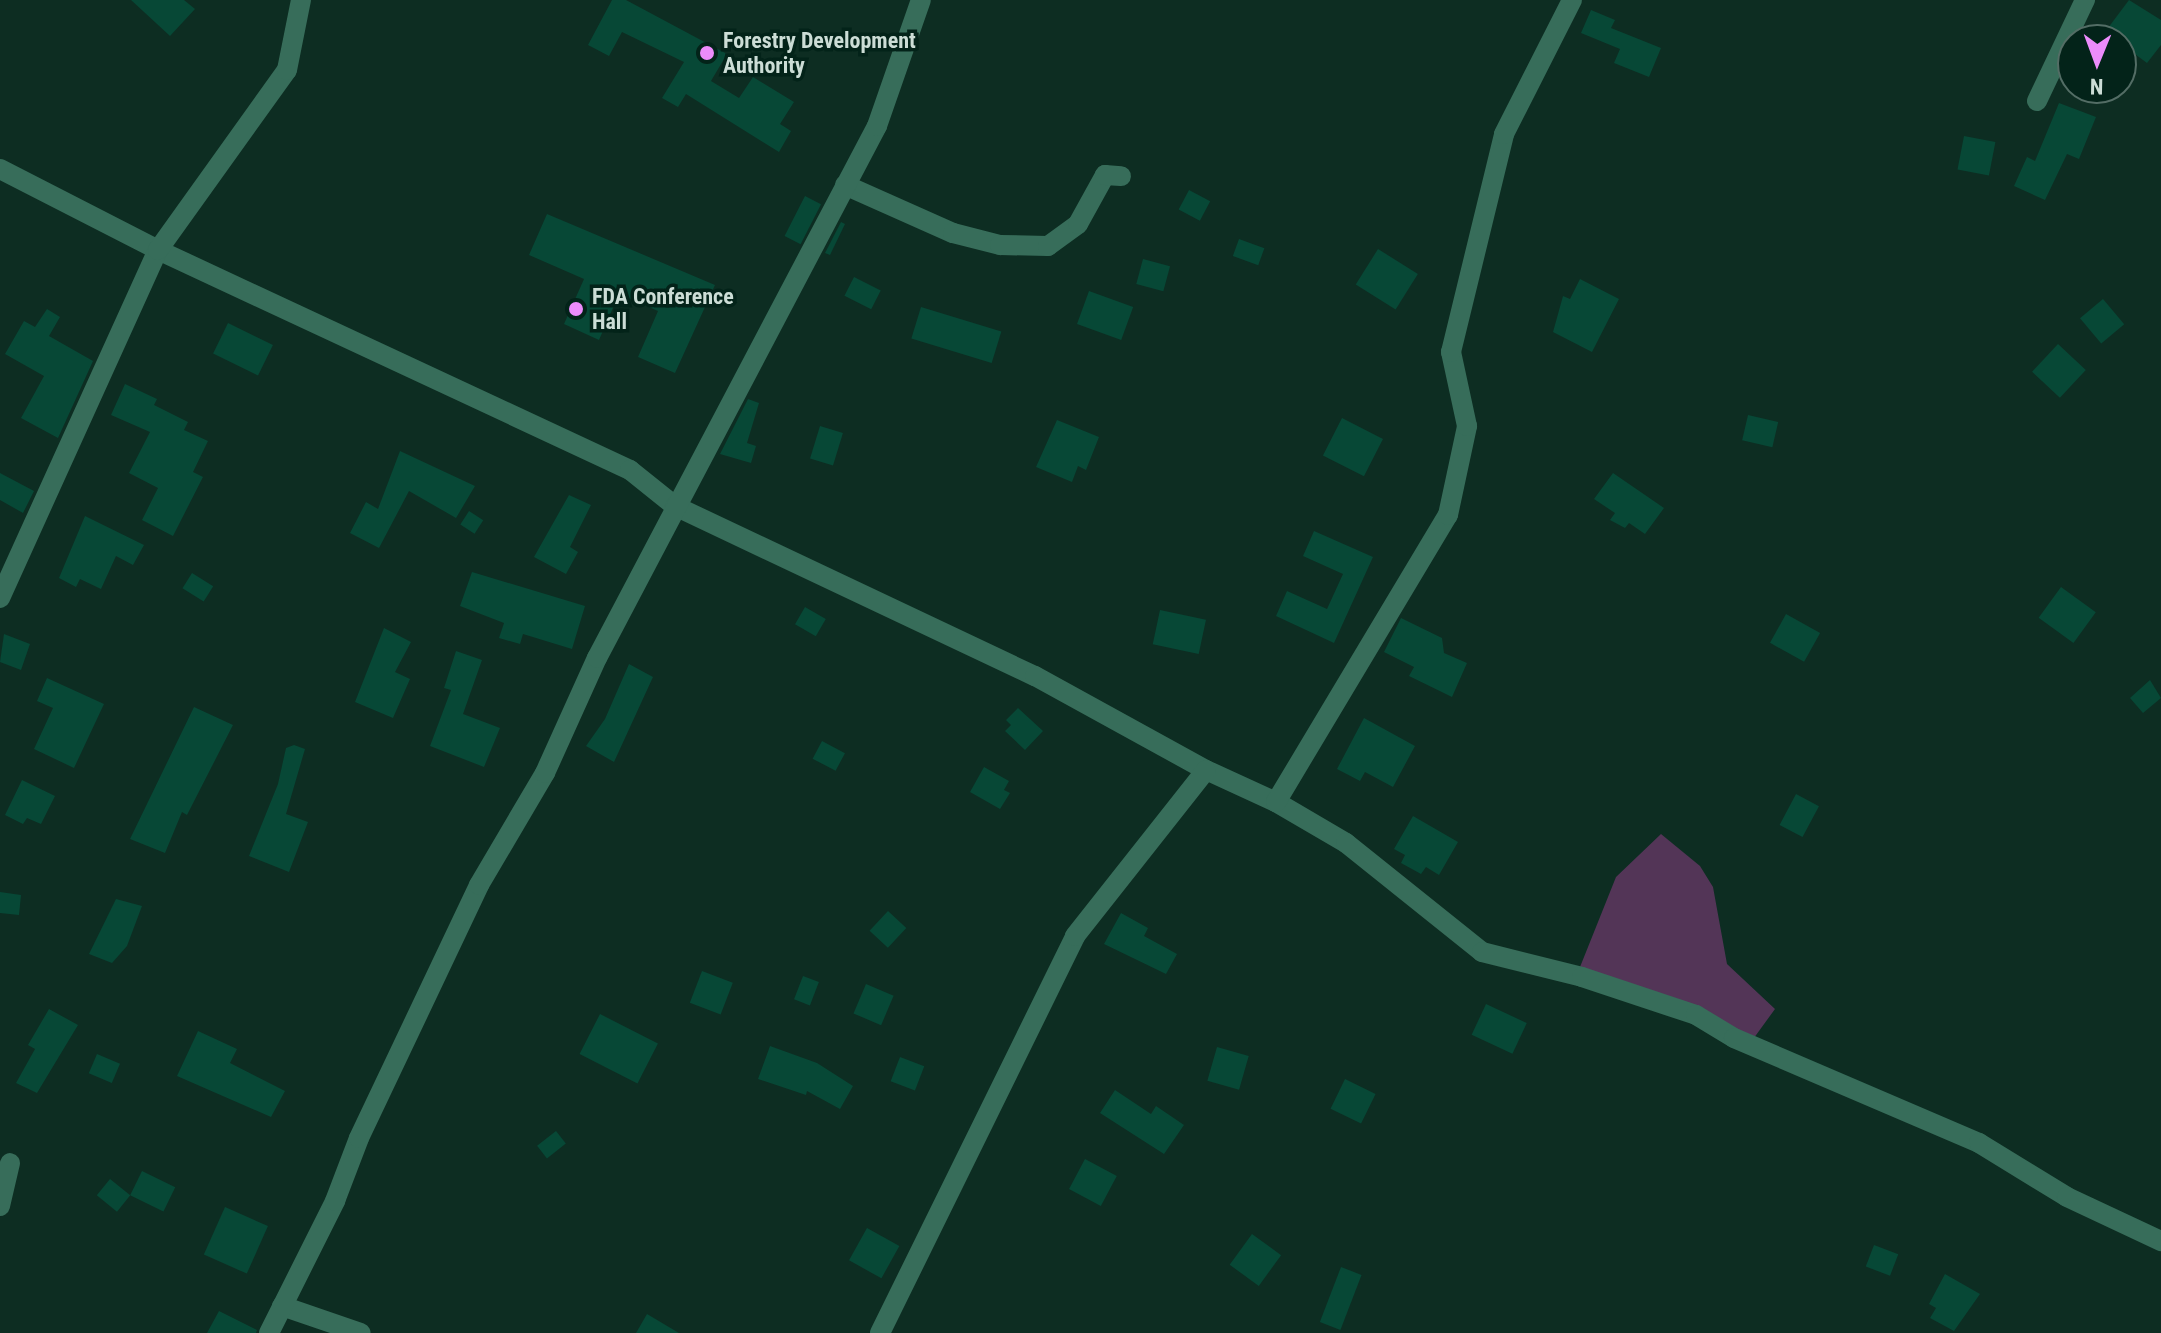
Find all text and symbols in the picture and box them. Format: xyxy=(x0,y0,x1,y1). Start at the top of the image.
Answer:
north arrow xyxy=(2057,24,2137,104)
place label: Forestry Development Authority xyxy=(723,27,916,78)
marker: Forestry Development Authority xyxy=(698,44,716,62)
text: N xyxy=(2090,74,2104,99)
place label: FDA Conference Hall xyxy=(592,283,734,334)
marker: FDA Conference Hall xyxy=(567,300,585,318)

